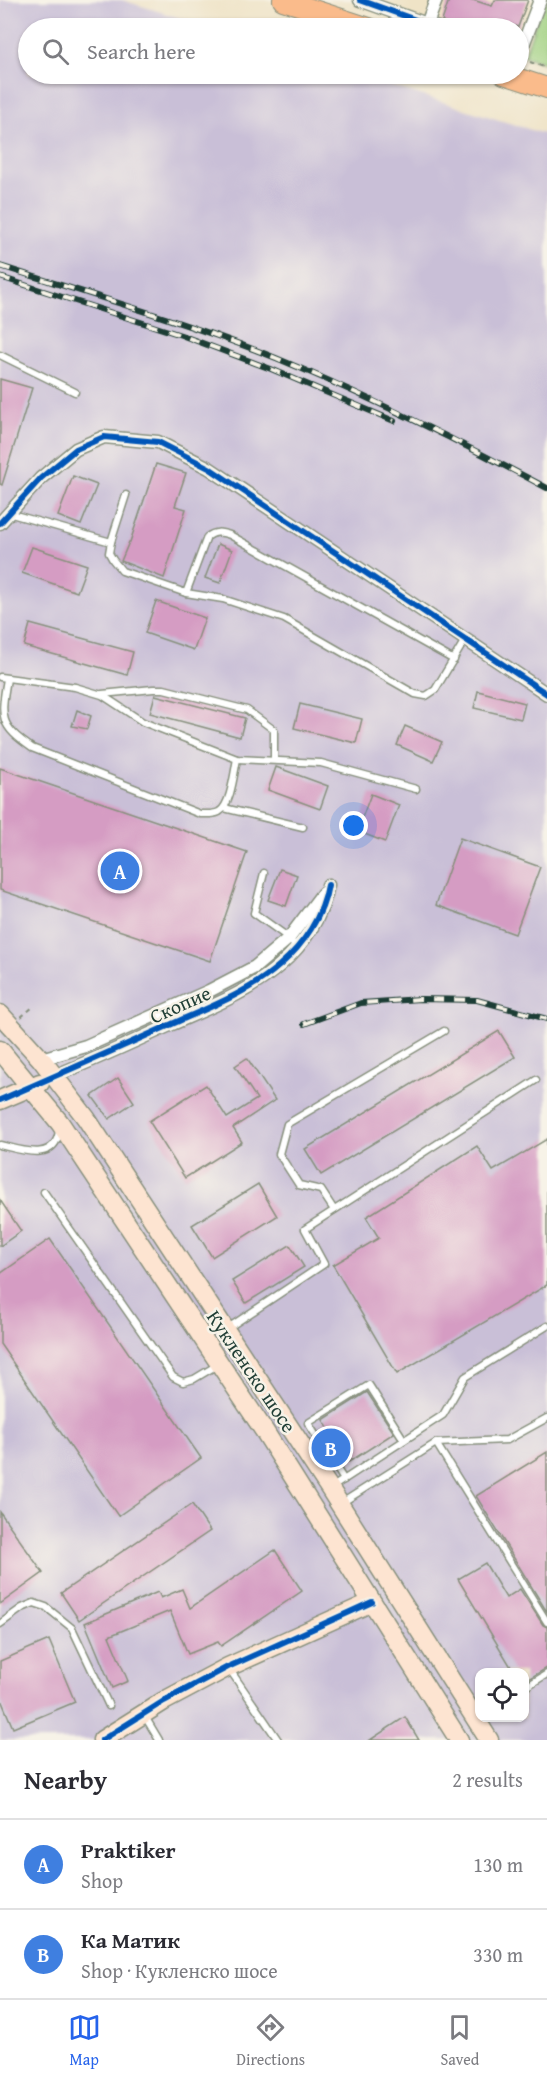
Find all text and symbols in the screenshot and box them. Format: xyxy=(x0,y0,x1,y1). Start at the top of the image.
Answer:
search box xyxy=(18,18,529,84)
icon: search xyxy=(39,35,72,68)
text: Search here xyxy=(87,35,196,67)
your location xyxy=(339,811,368,840)
pin: A xyxy=(100,848,140,894)
street label: Скопие xyxy=(145,978,215,1030)
street label: Кукленско шосе xyxy=(200,1304,304,1438)
pin: B xyxy=(312,1426,350,1470)
map controls xyxy=(475,1668,529,1722)
button: locate xyxy=(475,1668,529,1722)
text: Nearby xyxy=(24,1760,107,1799)
text: 2 results xyxy=(452,1765,523,1794)
text: Praktiker xyxy=(81,1834,176,1866)
text: A xyxy=(37,1850,50,1879)
text: 130 m xyxy=(473,1850,523,1879)
text: Shop xyxy=(81,1866,123,1895)
text: Ка Матик xyxy=(81,1924,180,1956)
text: B xyxy=(37,1940,50,1969)
text: 330 m xyxy=(473,1940,523,1969)
text: Shop · Кукленско шосе xyxy=(81,1956,278,1985)
tab: Map xyxy=(68,2011,101,2071)
tab: Directions xyxy=(236,2011,305,2071)
tab: Saved xyxy=(440,2011,479,2071)

